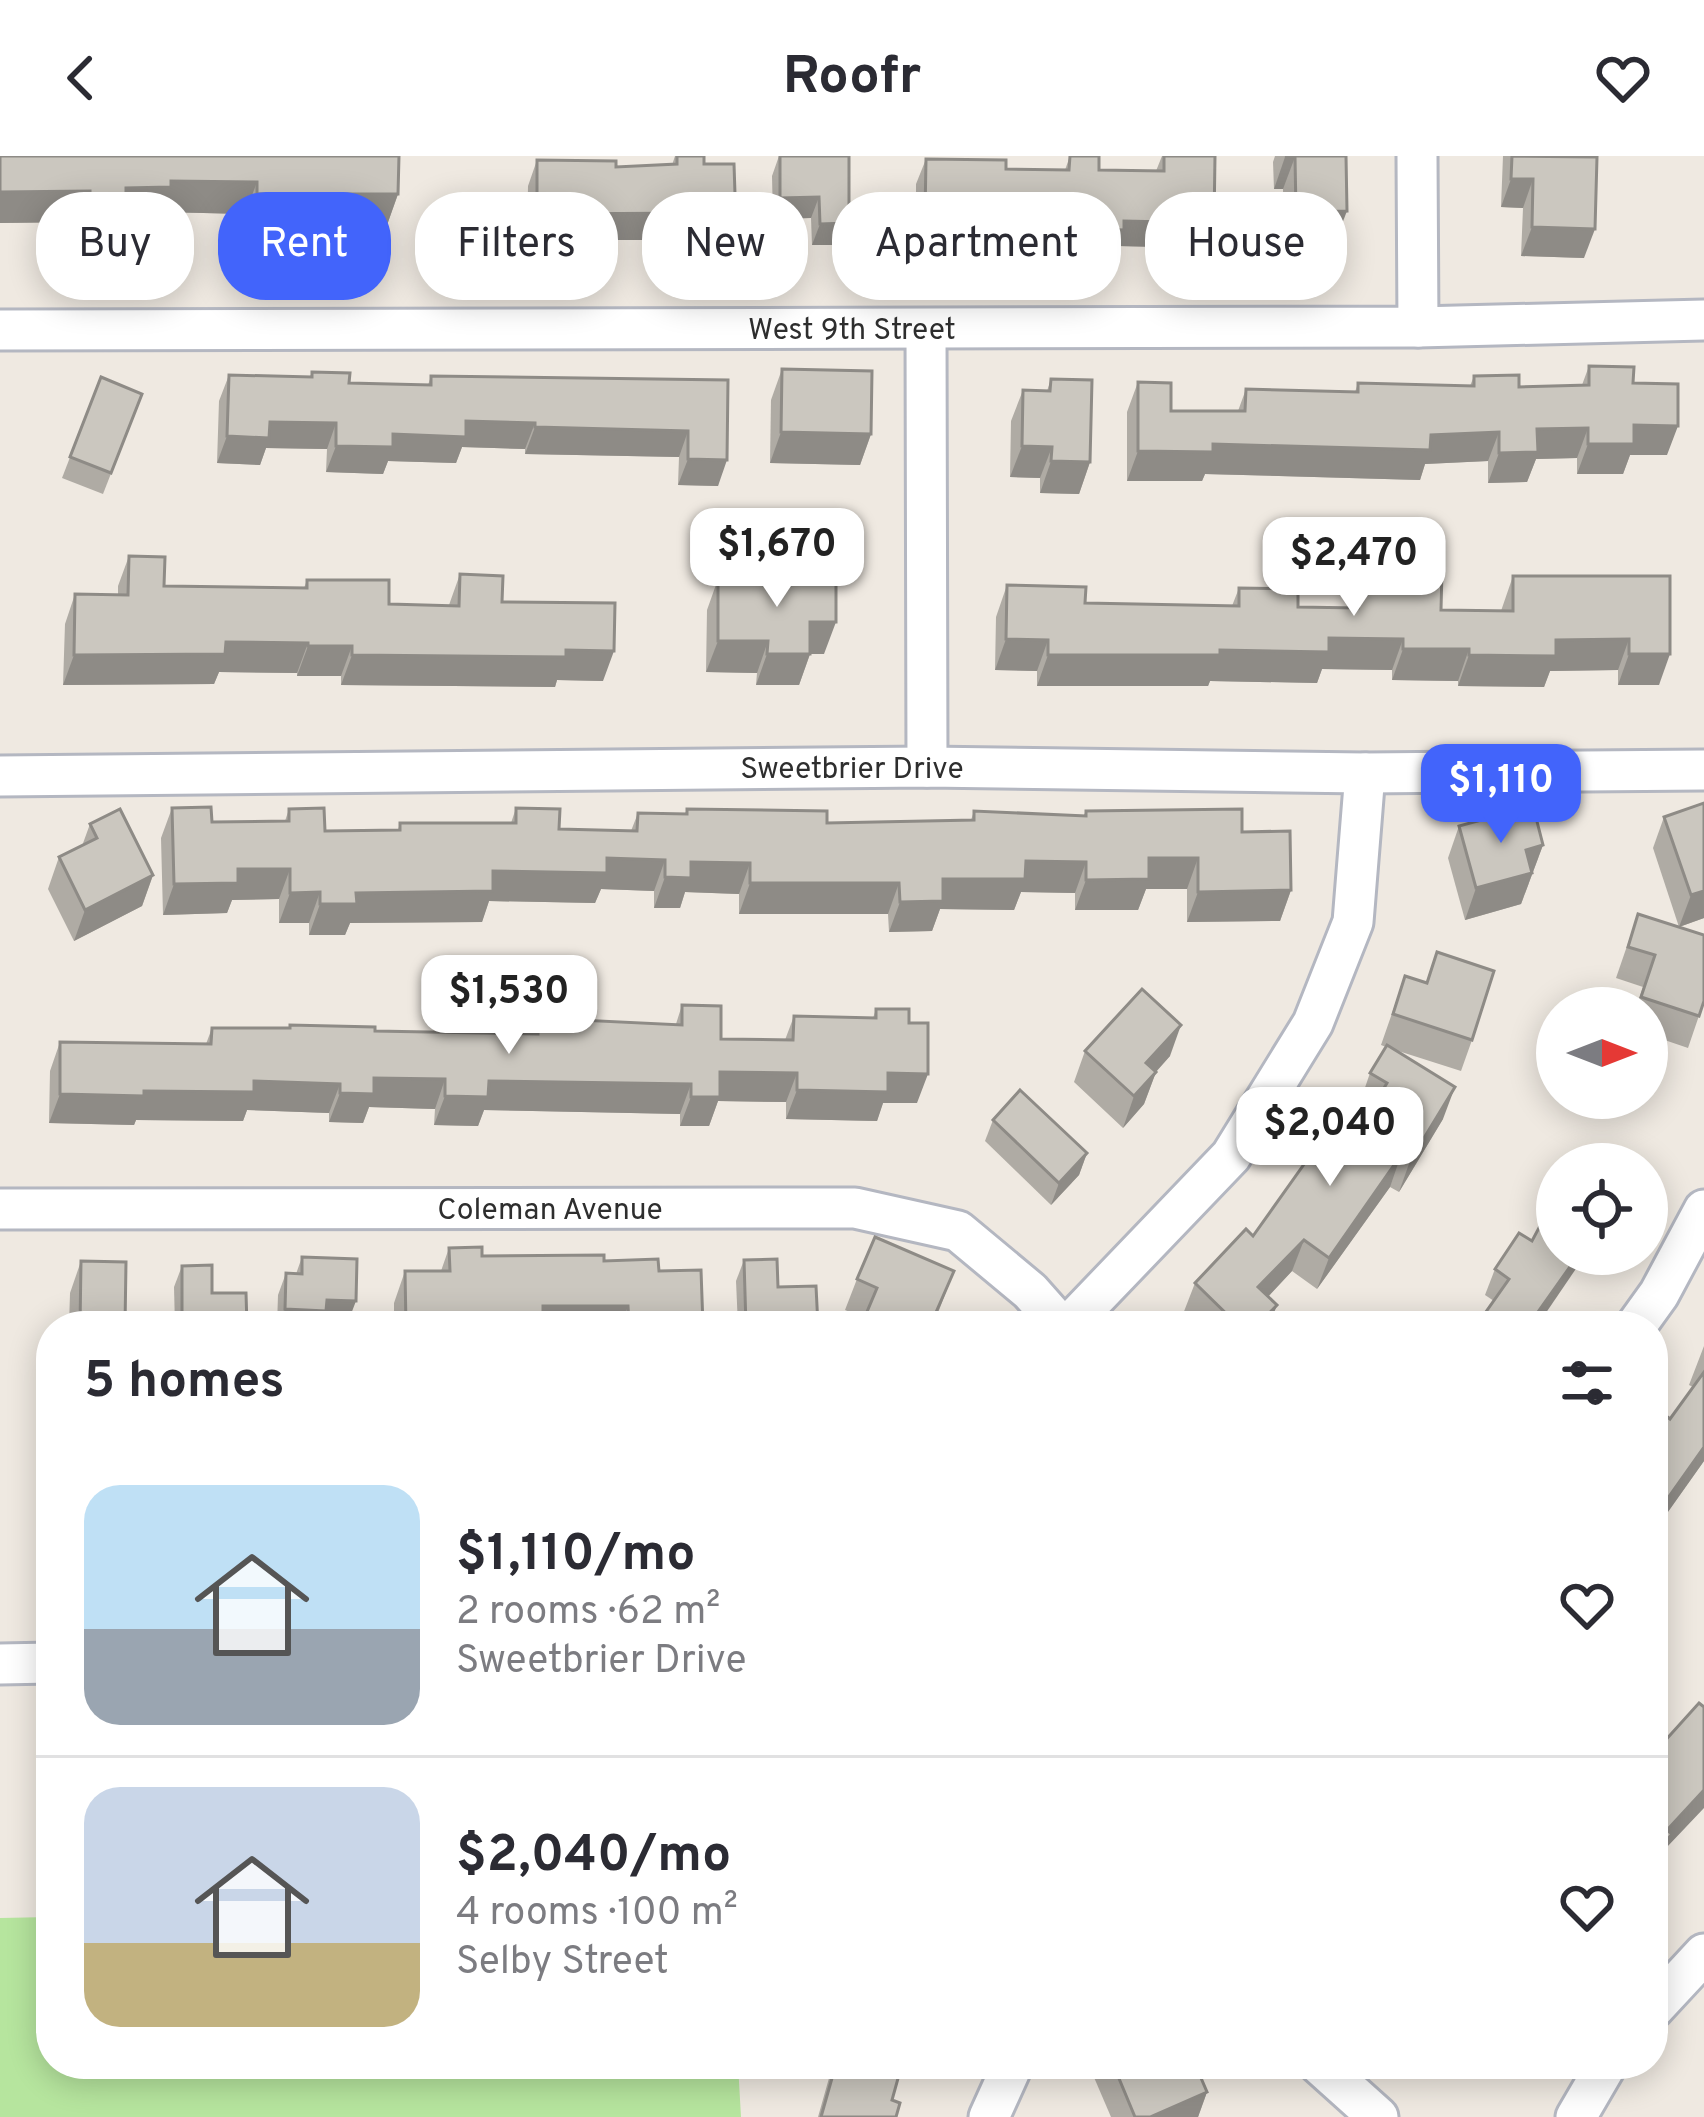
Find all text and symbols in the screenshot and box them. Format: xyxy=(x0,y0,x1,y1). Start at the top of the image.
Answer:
text: Roofr xyxy=(783,44,921,113)
icon: back xyxy=(48,45,114,111)
icon: heart xyxy=(1590,45,1656,111)
chip: Buy xyxy=(36,192,194,300)
chip: Rent xyxy=(218,192,391,300)
chip: Filters xyxy=(415,192,618,300)
chip: New xyxy=(642,192,808,300)
chip: Apartment xyxy=(832,192,1121,300)
chip: House xyxy=(1145,192,1347,300)
street label: West 9th Street xyxy=(748,313,956,350)
pin: $1,670 xyxy=(679,508,875,610)
pin: $2,470 xyxy=(1256,517,1452,619)
text: $1,670 xyxy=(717,522,837,571)
text: $2,470 xyxy=(1290,531,1418,580)
pin: $1,110 xyxy=(1403,744,1599,846)
street label: Sweetbrier Drive xyxy=(740,752,964,789)
text: $1,110 xyxy=(1448,758,1554,807)
pin: $1,530 xyxy=(411,955,607,1057)
text: $1,530 xyxy=(448,969,570,1018)
north arrow xyxy=(1536,987,1668,1119)
map controls xyxy=(1536,987,1668,1275)
pin: $2,040 xyxy=(1232,1087,1428,1189)
text: $2,040 xyxy=(1263,1101,1397,1150)
button: locate xyxy=(1536,1143,1668,1275)
street label: Coleman Avenue xyxy=(437,1193,663,1230)
icon: filters xyxy=(1554,1350,1620,1416)
text: 5 homes xyxy=(84,1351,285,1416)
text: $1,110/mo xyxy=(456,1524,695,1589)
icon: home xyxy=(180,1533,324,1677)
icon: heart xyxy=(1554,1572,1620,1638)
text: 2 rooms · 62 m² xyxy=(456,1589,720,1638)
text: Sweetbrier Drive xyxy=(456,1638,746,1687)
text: $2,040/mo xyxy=(456,1825,731,1890)
icon: home xyxy=(180,1835,324,1979)
icon: heart xyxy=(1554,1874,1620,1940)
text: 4 rooms · 100 m² xyxy=(456,1890,738,1939)
text: Selby Street xyxy=(456,1939,669,1988)

